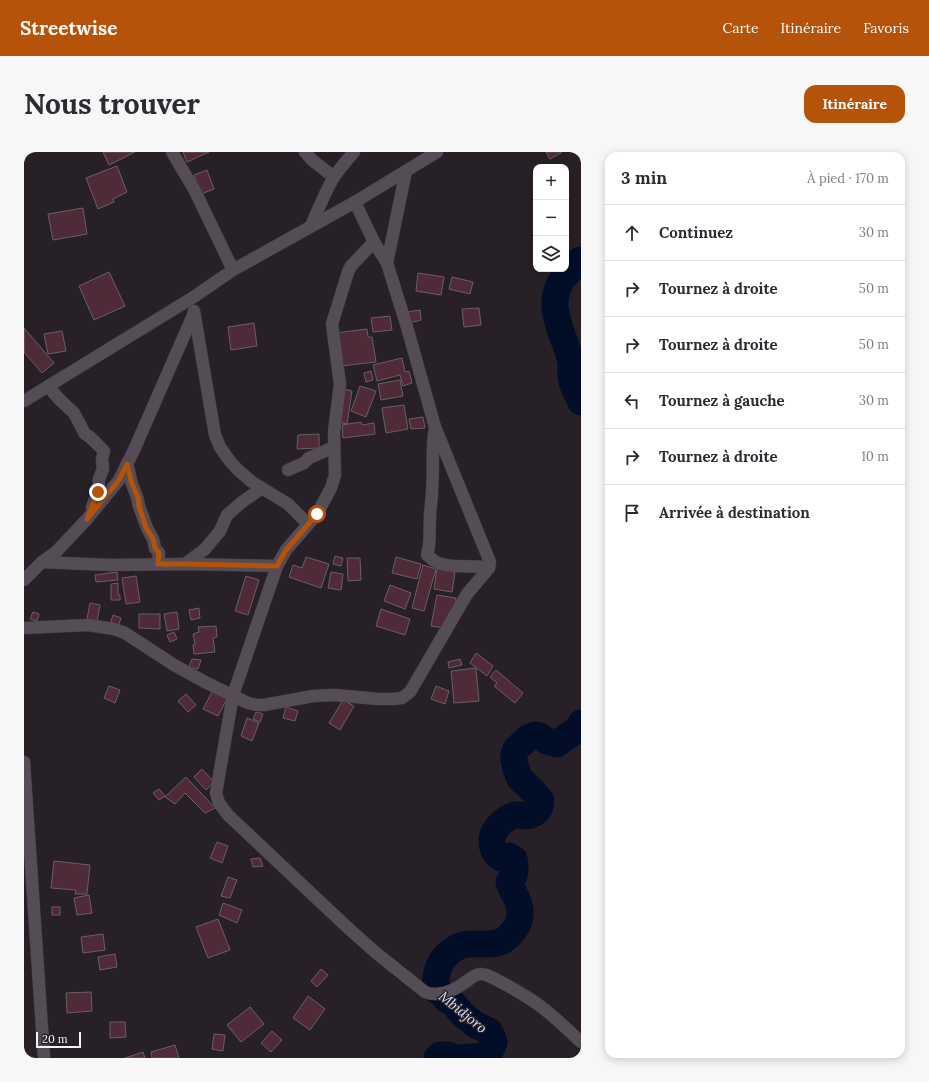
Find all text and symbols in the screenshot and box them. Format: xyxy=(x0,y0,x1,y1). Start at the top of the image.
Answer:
text: Streetwise xyxy=(20,16,117,40)
text: Carte xyxy=(722,19,759,37)
text: Itinéraire xyxy=(781,19,841,37)
text: Favoris xyxy=(863,19,909,37)
button: Itinéraire xyxy=(804,85,905,123)
text: Nous trouver xyxy=(24,86,200,122)
map controls xyxy=(533,164,569,272)
button: + xyxy=(533,164,569,200)
text: 3 min xyxy=(621,167,667,189)
text: À pied · 170 m xyxy=(807,170,889,187)
button: − xyxy=(533,200,569,236)
icon: ahead xyxy=(621,222,643,244)
text: Continuez xyxy=(659,223,733,242)
text: 30 m xyxy=(859,224,889,241)
button: layers xyxy=(533,236,569,272)
icon: right xyxy=(621,278,643,300)
text: Tournez à droite xyxy=(659,279,778,298)
text: 50 m xyxy=(859,280,889,297)
icon: right xyxy=(621,334,643,356)
text: Tournez à droite xyxy=(659,335,778,354)
text: 50 m xyxy=(859,336,889,353)
icon: left xyxy=(621,390,643,412)
text: Tournez à gauche xyxy=(659,391,785,410)
text: 30 m xyxy=(859,392,889,409)
icon: right xyxy=(621,446,643,468)
text: Tournez à droite xyxy=(659,447,778,466)
text: 10 m xyxy=(861,448,889,465)
route end xyxy=(89,483,107,501)
icon: arrive xyxy=(621,502,643,524)
text: Arrivée à destination xyxy=(659,503,810,522)
route start xyxy=(308,505,326,523)
water label: Mbidjoro xyxy=(435,987,491,1037)
scale bar xyxy=(36,1030,81,1049)
text: 20 m xyxy=(42,1032,67,1046)

